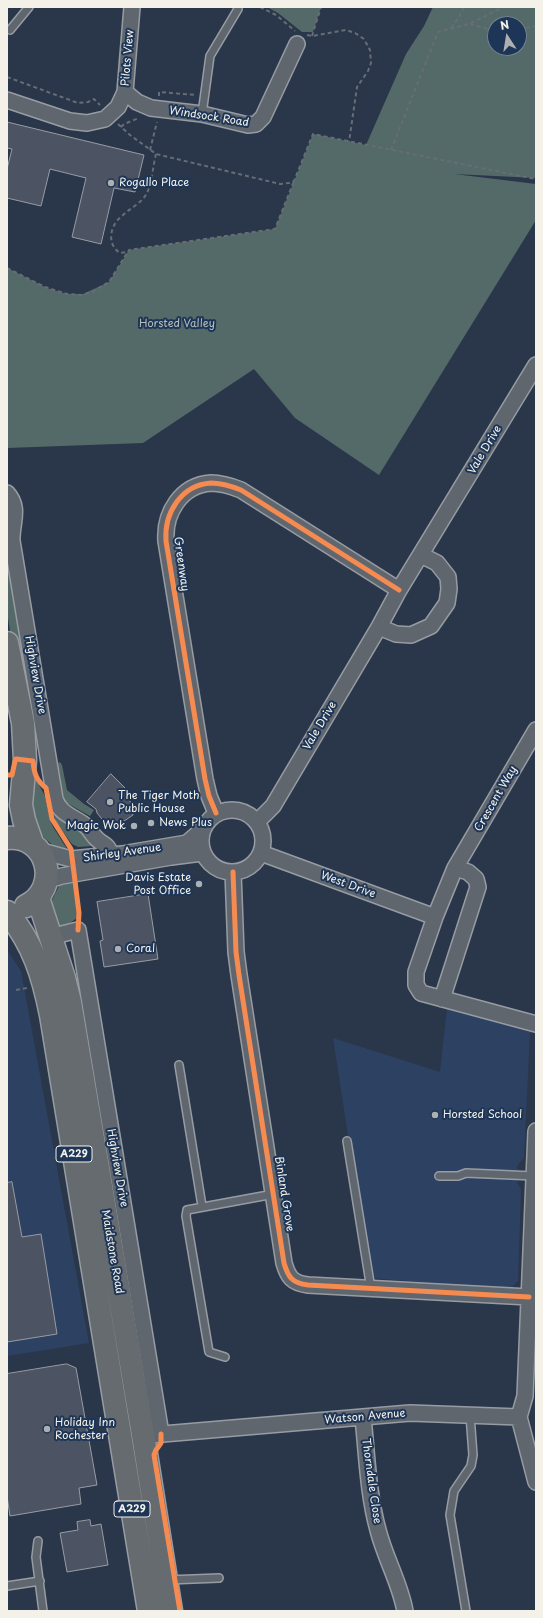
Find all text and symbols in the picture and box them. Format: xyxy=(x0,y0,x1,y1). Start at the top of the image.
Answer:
north arrow xyxy=(487,16,527,56)
text: N xyxy=(499,16,511,34)
street label: Pilots View xyxy=(119,29,137,87)
street label: Windsock Road xyxy=(168,104,250,130)
place label: Rogallo Place xyxy=(119,176,189,190)
marker: Rogallo Place xyxy=(106,178,116,188)
park label: Horsted Valley xyxy=(139,317,215,331)
street label: Vale Drive xyxy=(465,423,505,477)
street label: Greenway xyxy=(171,536,191,592)
street label: Highview Drive xyxy=(22,635,48,715)
street label: Vale Drive xyxy=(300,699,340,753)
street label: Crescent Way xyxy=(472,764,520,834)
place label: The Tiger Moth Public House xyxy=(118,789,200,815)
marker: The Tiger Moth Public House xyxy=(105,797,115,807)
place label: News Plus xyxy=(159,816,212,830)
marker: News Plus xyxy=(146,818,156,828)
place label: Magic Wok xyxy=(67,819,126,833)
marker: Magic Wok xyxy=(129,821,139,831)
street label: Shirley Avenue xyxy=(82,841,162,865)
street label: West Drive xyxy=(319,869,377,901)
place label: Davis Estate Post Office xyxy=(125,871,191,897)
marker: Davis Estate Post Office xyxy=(194,879,204,889)
place label: Coral xyxy=(126,942,155,956)
marker: Coral xyxy=(113,944,123,954)
place label: Horsted School xyxy=(443,1108,522,1122)
marker: Horsted School xyxy=(430,1110,440,1120)
street label: Highview Drive xyxy=(104,1128,130,1208)
road number: A229 xyxy=(56,1146,92,1162)
street label: Binland Grove xyxy=(272,1155,296,1233)
street label: Maidstone Road xyxy=(98,1209,126,1295)
street label: Watson Avenue xyxy=(324,1407,406,1427)
place label: Holiday Inn Rochester xyxy=(55,1416,115,1442)
marker: Holiday Inn Rochester xyxy=(42,1424,52,1434)
street label: Thorndale Close xyxy=(358,1437,384,1525)
road number: A229 xyxy=(114,1501,150,1517)

